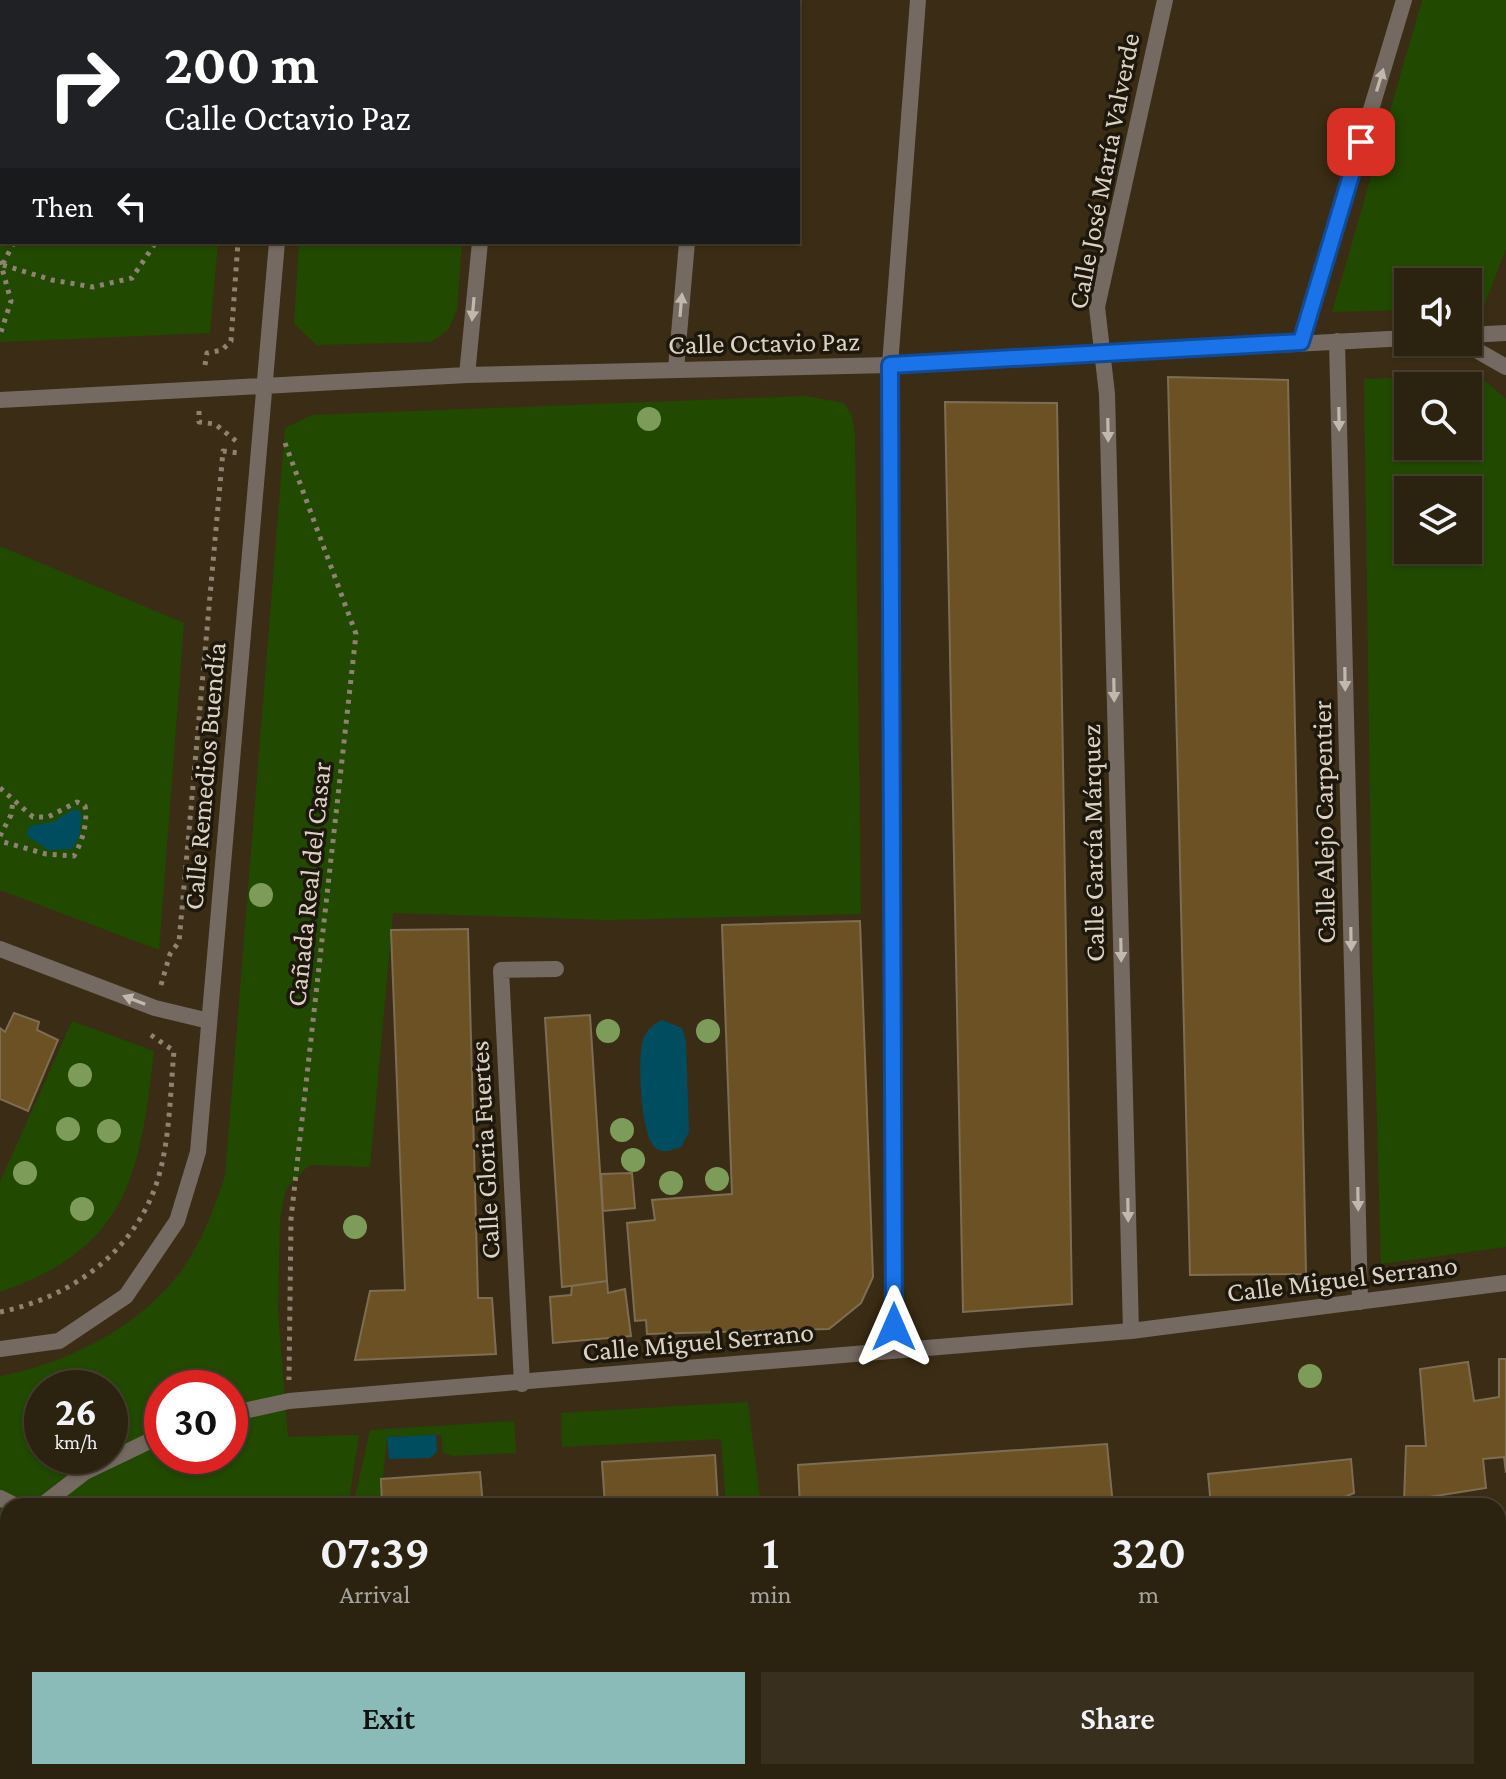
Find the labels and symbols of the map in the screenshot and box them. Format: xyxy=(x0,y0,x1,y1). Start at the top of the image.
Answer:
street label: Calle José María Valverde xyxy=(1062,31,1145,312)
one-way arrow xyxy=(1374,67,1387,91)
pin xyxy=(1327,108,1395,176)
one-way arrow xyxy=(675,292,688,317)
one-way arrow xyxy=(467,297,480,322)
street label: Calle Octavio Paz xyxy=(668,325,860,360)
one-way arrow xyxy=(1332,407,1345,432)
one-way arrow xyxy=(1101,418,1114,443)
street label: Calle Remedios Buendía xyxy=(177,641,232,911)
one-way arrow xyxy=(1339,667,1351,692)
one-way arrow xyxy=(1108,678,1121,703)
street label: Calle Alejo Carpentier xyxy=(1306,700,1341,944)
street label: Calle García Márquez xyxy=(1075,724,1110,962)
street label: Cañada Real del Casar xyxy=(280,760,337,1008)
one-way arrow xyxy=(1345,927,1358,952)
one-way arrow xyxy=(1115,938,1127,963)
one-way arrow xyxy=(122,993,146,1006)
street label: Calle Gloria Fuertes xyxy=(463,1040,506,1260)
one-way arrow xyxy=(1351,1187,1364,1212)
one-way arrow xyxy=(1121,1198,1134,1223)
street label: Calle Miguel Serrano xyxy=(1225,1249,1459,1308)
position arrow xyxy=(852,1285,936,1369)
street label: Calle Miguel Serrano xyxy=(581,1316,815,1367)
speed limit sign: 30 xyxy=(144,1370,248,1474)

